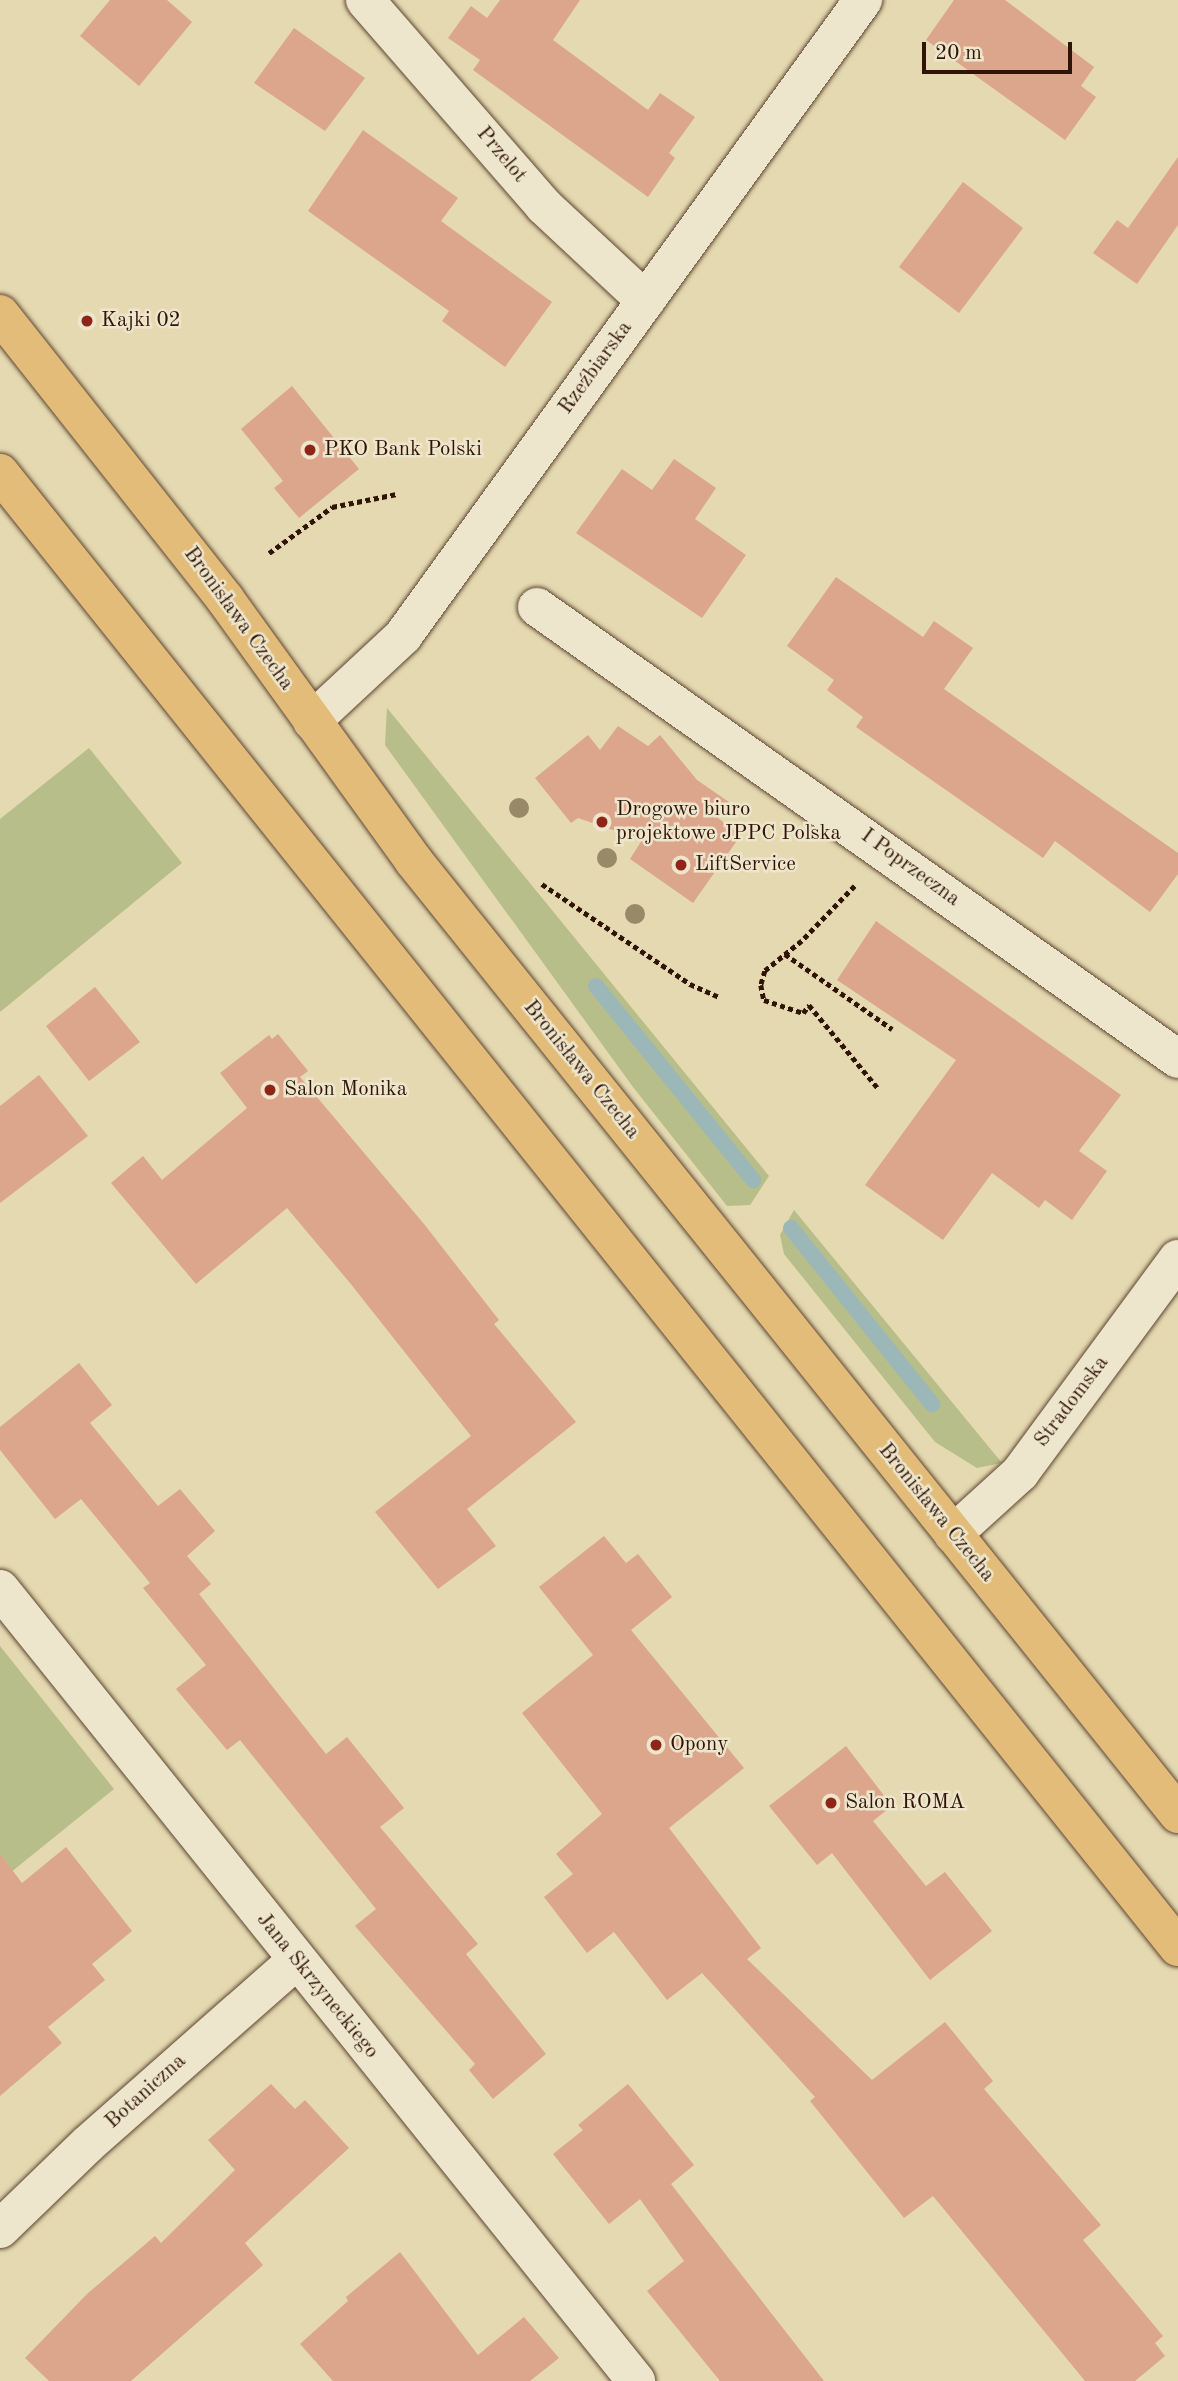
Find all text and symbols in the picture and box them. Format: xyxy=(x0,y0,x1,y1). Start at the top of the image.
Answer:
scale bar xyxy=(926,28,1076,72)
text: 20 m xyxy=(935,43,982,64)
street label: Przelot xyxy=(470,122,532,188)
place label: Kajki 02 xyxy=(101,308,181,334)
marker: Kajki 02 xyxy=(79,313,95,329)
street label: Rzeźbiarska xyxy=(554,317,638,419)
place label: PKO Bank Polski xyxy=(324,437,482,463)
marker: PKO Bank Polski xyxy=(302,442,318,458)
street label: Bronisława Czecha xyxy=(178,542,298,696)
place label: Drogowe biuro projektowe JPPC Polska xyxy=(616,797,841,847)
marker: Drogowe biuro projektowe JPPC Polska xyxy=(594,814,610,830)
street label: I Poprzeczna xyxy=(856,824,964,912)
place label: LiftService xyxy=(695,852,796,878)
marker: LiftService xyxy=(673,857,689,873)
street label: Bronisława Czecha xyxy=(517,996,645,1144)
place label: Salon Monika xyxy=(284,1077,407,1103)
marker: Salon Monika xyxy=(262,1082,278,1098)
street label: Stradomska xyxy=(1029,1351,1115,1453)
street label: Bronisława Czecha xyxy=(872,1439,1000,1587)
place label: Opony xyxy=(670,1732,728,1758)
marker: Opony xyxy=(648,1737,664,1753)
place label: Salon ROMA xyxy=(845,1790,965,1816)
marker: Salon ROMA xyxy=(823,1795,839,1811)
street label: Jana Skrzyneckiego xyxy=(250,1908,384,2064)
street label: Botaniczna xyxy=(101,2049,191,2135)

